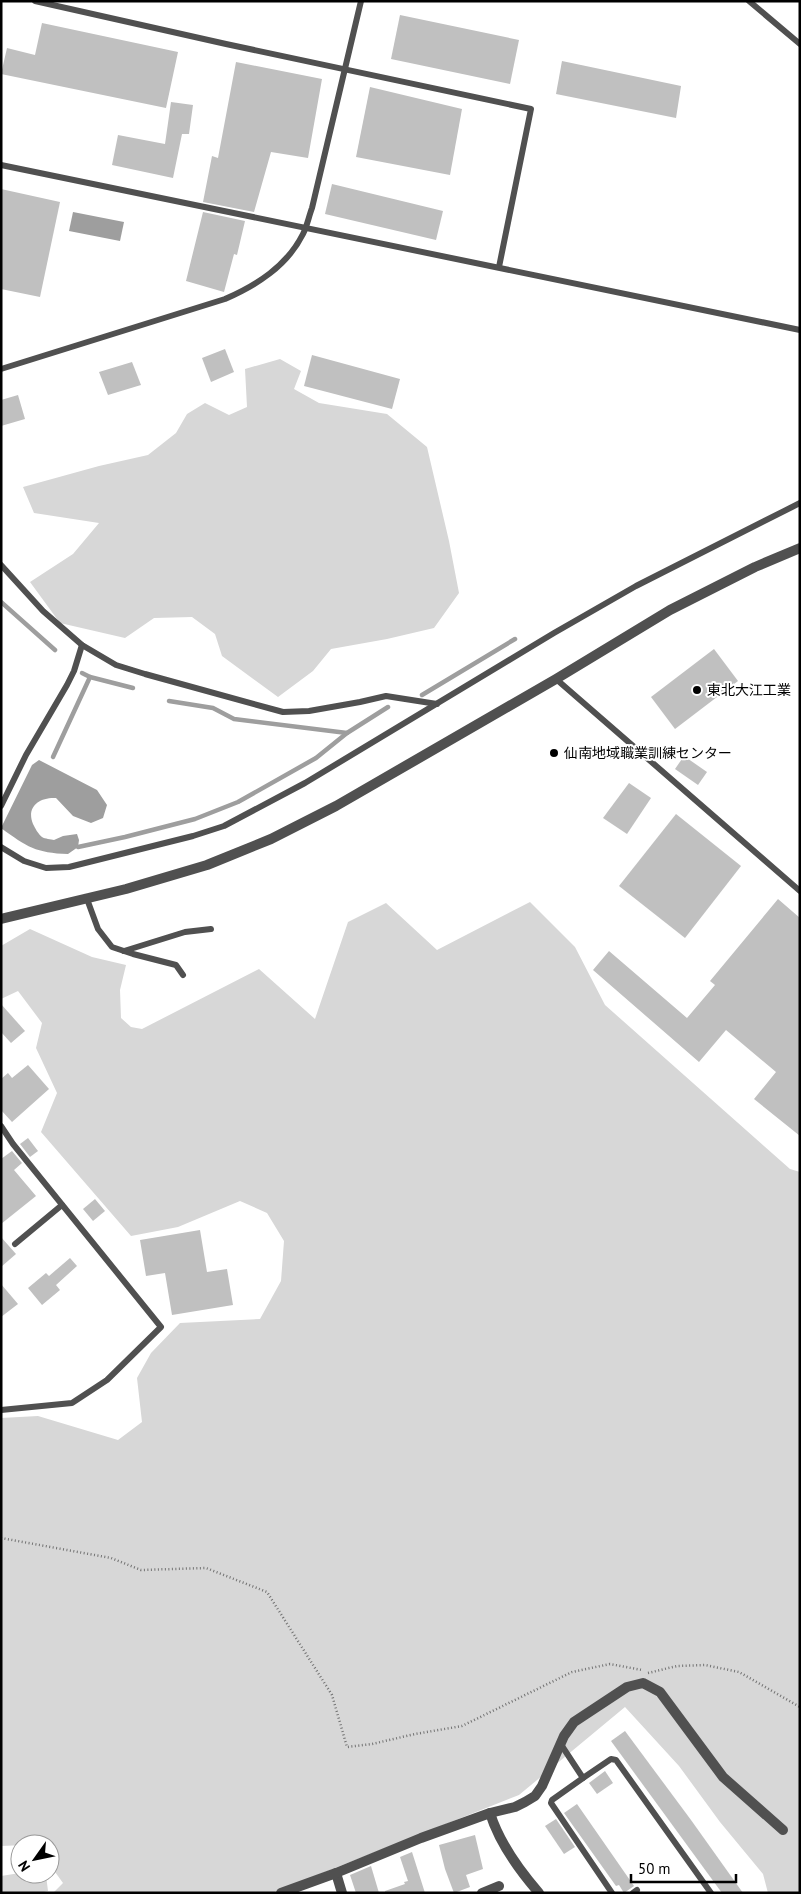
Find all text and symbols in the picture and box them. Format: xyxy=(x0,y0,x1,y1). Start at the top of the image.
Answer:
place label: 東北大江工業 xyxy=(707,681,791,699)
marker: 東北大江工業 xyxy=(691,684,703,696)
place label: 仙南地域職業訓練センター xyxy=(564,744,732,762)
marker: 仙南地域職業訓練センター xyxy=(548,747,560,759)
north arrow xyxy=(10,1834,60,1884)
scale bar xyxy=(631,1852,736,1884)
text: N xyxy=(14,1857,34,1875)
text: 50 m xyxy=(638,1859,671,1878)

